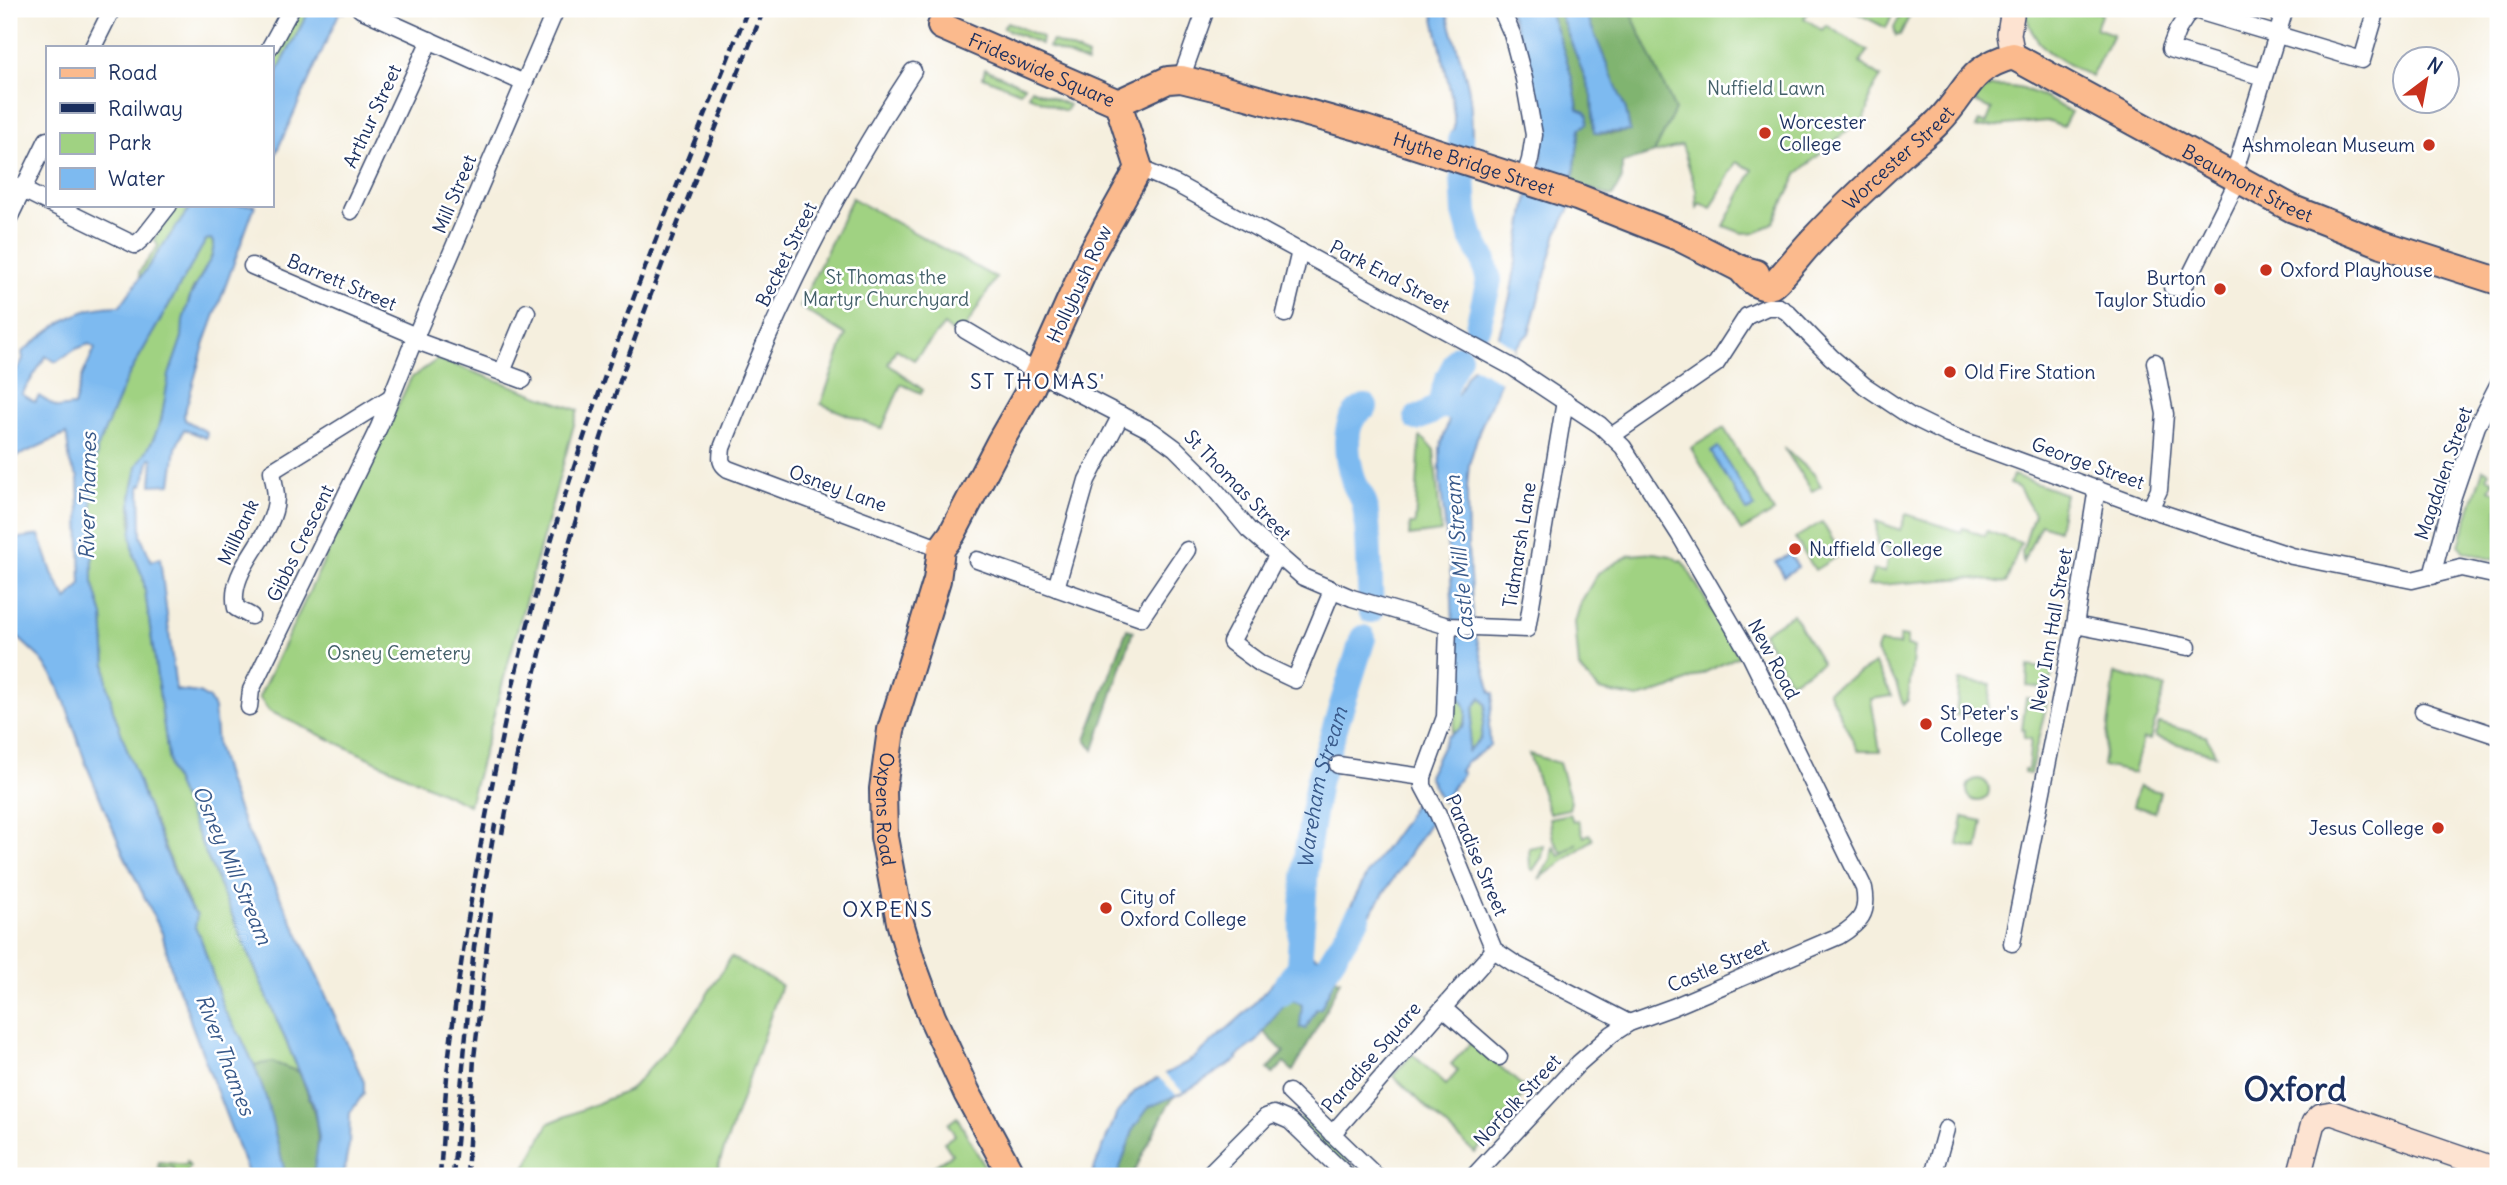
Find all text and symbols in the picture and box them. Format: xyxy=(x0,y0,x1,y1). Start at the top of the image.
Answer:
street label: Frideswide Square xyxy=(965,27,1119,112)
legend xyxy=(46,46,273,206)
north arrow xyxy=(2392,46,2462,116)
text: N xyxy=(2423,52,2447,79)
text: Road xyxy=(108,59,157,86)
street label: Arthur Street xyxy=(338,60,406,172)
park label: Nuffield Lawn xyxy=(1707,76,1825,100)
text: Railway xyxy=(108,95,183,122)
street label: Worcester Street xyxy=(1838,101,1959,215)
place label: Worcester College xyxy=(1779,110,1867,156)
marker: Worcester College xyxy=(1757,125,1773,141)
street label: Hythe Bridge Street xyxy=(1390,127,1558,201)
text: Park xyxy=(108,129,151,156)
place label: Ashmolean Museum xyxy=(2242,133,2415,157)
marker: Ashmolean Museum xyxy=(2421,137,2437,153)
street label: Beaumont Street xyxy=(2178,139,2316,228)
street label: Mill Street xyxy=(427,151,481,237)
text: Water xyxy=(108,165,166,192)
street label: Becket Street xyxy=(750,198,822,310)
street label: Hollybush Row xyxy=(1041,221,1117,347)
street label: Park End Street xyxy=(1326,234,1454,318)
street label: Barrett Street xyxy=(284,248,400,316)
place label: Oxford Playhouse xyxy=(2280,258,2433,282)
marker: Oxford Playhouse xyxy=(2258,262,2274,278)
park label: St Thomas the Martyr Churchyard xyxy=(803,265,969,311)
place label: Burton Taylor Studio xyxy=(2095,266,2206,312)
marker: Burton Taylor Studio xyxy=(2212,281,2228,297)
place label: Old Fire Station xyxy=(1964,360,2095,384)
marker: Old Fire Station xyxy=(1942,364,1958,380)
district label: ST THOMAS' xyxy=(970,368,1106,395)
street label: Magdalen Street xyxy=(2409,403,2477,543)
street label: St Thomas Street xyxy=(1179,425,1297,545)
water label: River Thames xyxy=(73,431,102,560)
street label: George Street xyxy=(2028,431,2148,495)
street label: Osney Lane xyxy=(786,459,890,517)
water label: Castle Mill Stream xyxy=(1439,474,1480,644)
street label: Gibbs Crescent xyxy=(261,480,339,606)
street label: Tidmarsh Lane xyxy=(1497,480,1541,610)
street label: Millbank xyxy=(212,495,264,569)
place label: Nuffield College xyxy=(1809,537,1943,561)
marker: Nuffield College xyxy=(1787,541,1803,557)
street label: New Inn Hall Street xyxy=(2025,546,2077,714)
street label: New Road xyxy=(1743,615,1805,703)
park label: Osney Cemetery xyxy=(327,641,471,665)
place label: St Peter's College xyxy=(1940,701,2019,747)
water label: Wareham Stream xyxy=(1292,703,1354,870)
marker: St Peter's College xyxy=(1918,716,1934,732)
street label: Oxpens Road xyxy=(871,751,901,868)
water label: Osney Mill Stream xyxy=(187,781,278,949)
street label: Paradise Street xyxy=(1441,791,1513,919)
place label: Jesus College xyxy=(2309,816,2424,840)
marker: Jesus College xyxy=(2430,820,2446,836)
place label: City of Oxford College xyxy=(1120,885,1247,931)
district label: OXPENS xyxy=(842,896,934,923)
marker: City of Oxford College xyxy=(1098,900,1114,916)
street label: Castle Street xyxy=(1664,933,1772,997)
water label: River Thames xyxy=(190,990,261,1121)
street label: Paradise Square xyxy=(1316,997,1426,1117)
street label: Norfolk Street xyxy=(1468,1049,1566,1151)
district label: Oxford xyxy=(2243,1068,2347,1110)

